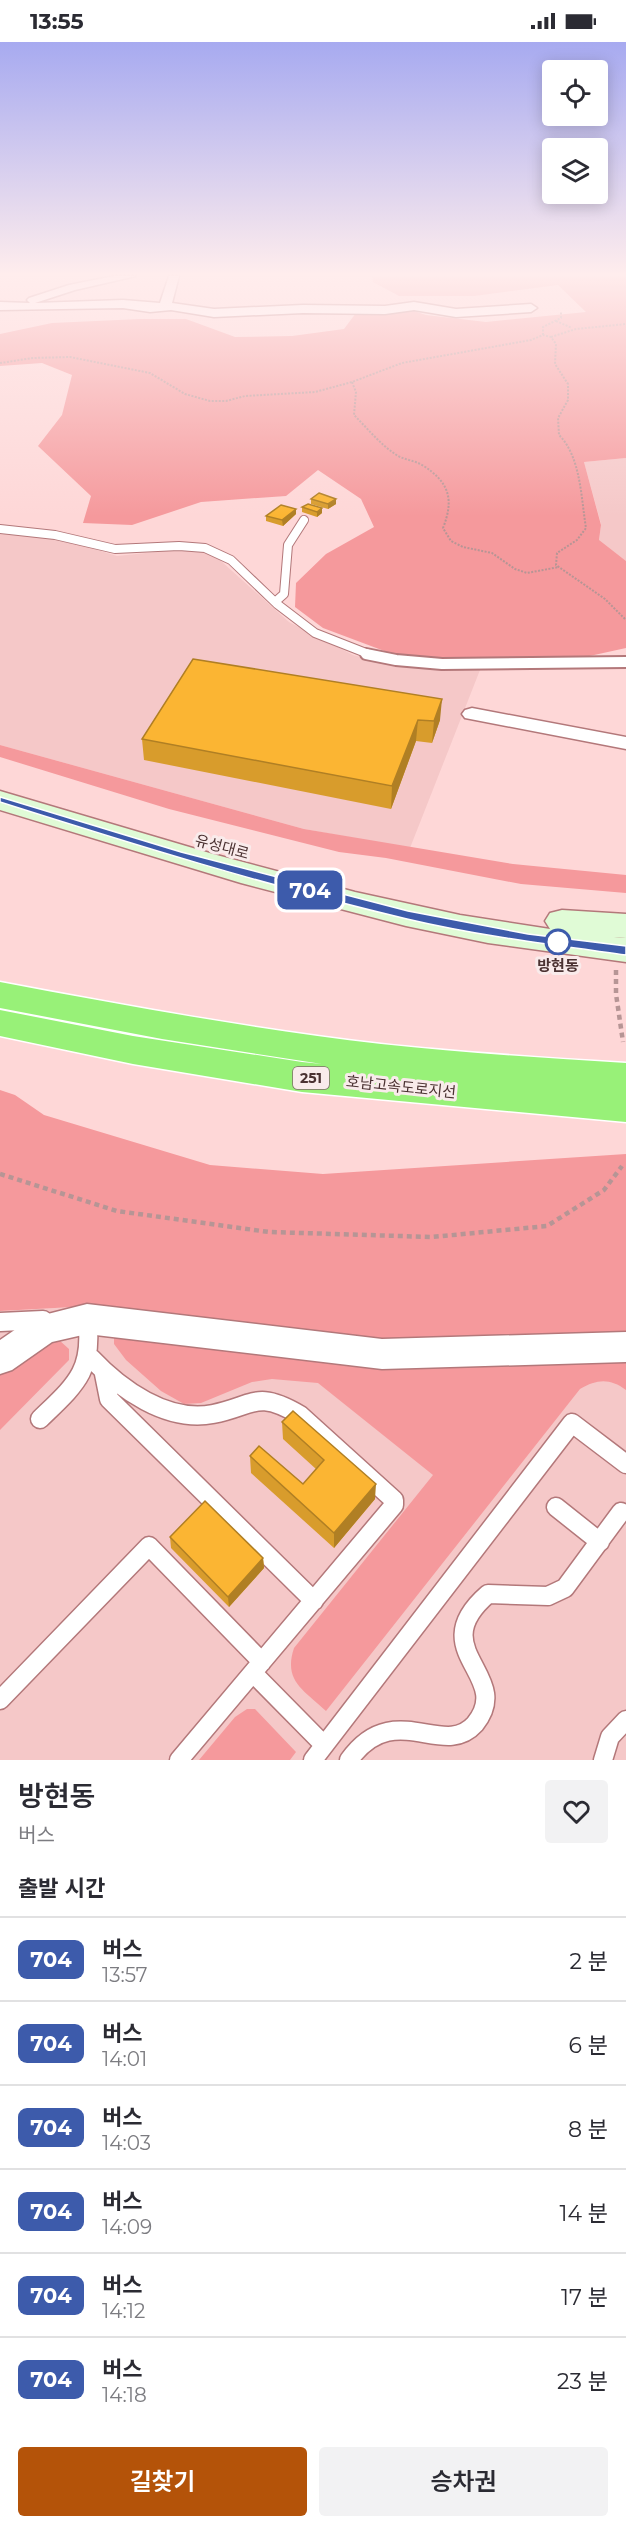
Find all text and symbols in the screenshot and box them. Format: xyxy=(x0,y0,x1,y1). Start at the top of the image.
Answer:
text: 13:55 xyxy=(30,8,83,35)
map controls xyxy=(542,60,608,204)
button: locate xyxy=(542,60,608,126)
button: layers xyxy=(542,138,608,204)
street label: 유성대로 xyxy=(193,830,251,863)
line badge: 704 xyxy=(276,870,344,910)
text: 704 xyxy=(289,878,331,903)
marker: 방현동 xyxy=(545,929,571,955)
place label: 방현동 xyxy=(537,956,579,975)
road number: 251 xyxy=(293,1067,329,1089)
street label: 호남고속도로지선 xyxy=(345,1071,457,1102)
text: 방현동 xyxy=(18,1779,95,1813)
button: heart xyxy=(545,1780,608,1843)
text: 버스 xyxy=(18,1823,55,1847)
text: 출발 시간 xyxy=(18,1875,105,1902)
text: 버스 xyxy=(102,1936,142,1963)
text: 704 xyxy=(30,1947,72,1972)
text: 2 분 xyxy=(569,1948,608,1975)
text: 13:57 xyxy=(102,1963,148,1987)
text: 버스 xyxy=(102,2020,142,2047)
text: 704 xyxy=(30,2031,72,2056)
text: 6 분 xyxy=(569,2032,608,2059)
text: 14:01 xyxy=(102,2047,147,2071)
text: 버스 xyxy=(102,2104,142,2131)
text: 704 xyxy=(30,2115,72,2140)
text: 8 분 xyxy=(568,2116,608,2143)
text: 14:03 xyxy=(102,2131,151,2155)
text: 버스 xyxy=(102,2188,142,2215)
text: 704 xyxy=(30,2199,72,2224)
text: 14 분 xyxy=(560,2200,608,2227)
text: 14:09 xyxy=(102,2215,152,2239)
text: 버스 xyxy=(102,2272,142,2299)
text: 704 xyxy=(30,2283,72,2308)
text: 17 분 xyxy=(561,2284,608,2311)
text: 14:12 xyxy=(102,2299,145,2323)
text: 버스 xyxy=(102,2356,142,2383)
text: 704 xyxy=(30,2367,72,2392)
text: 23 분 xyxy=(557,2368,608,2395)
text: 14:18 xyxy=(102,2383,147,2407)
button: 길찾기 xyxy=(18,2447,307,2516)
button: 승차권 xyxy=(319,2447,608,2516)

